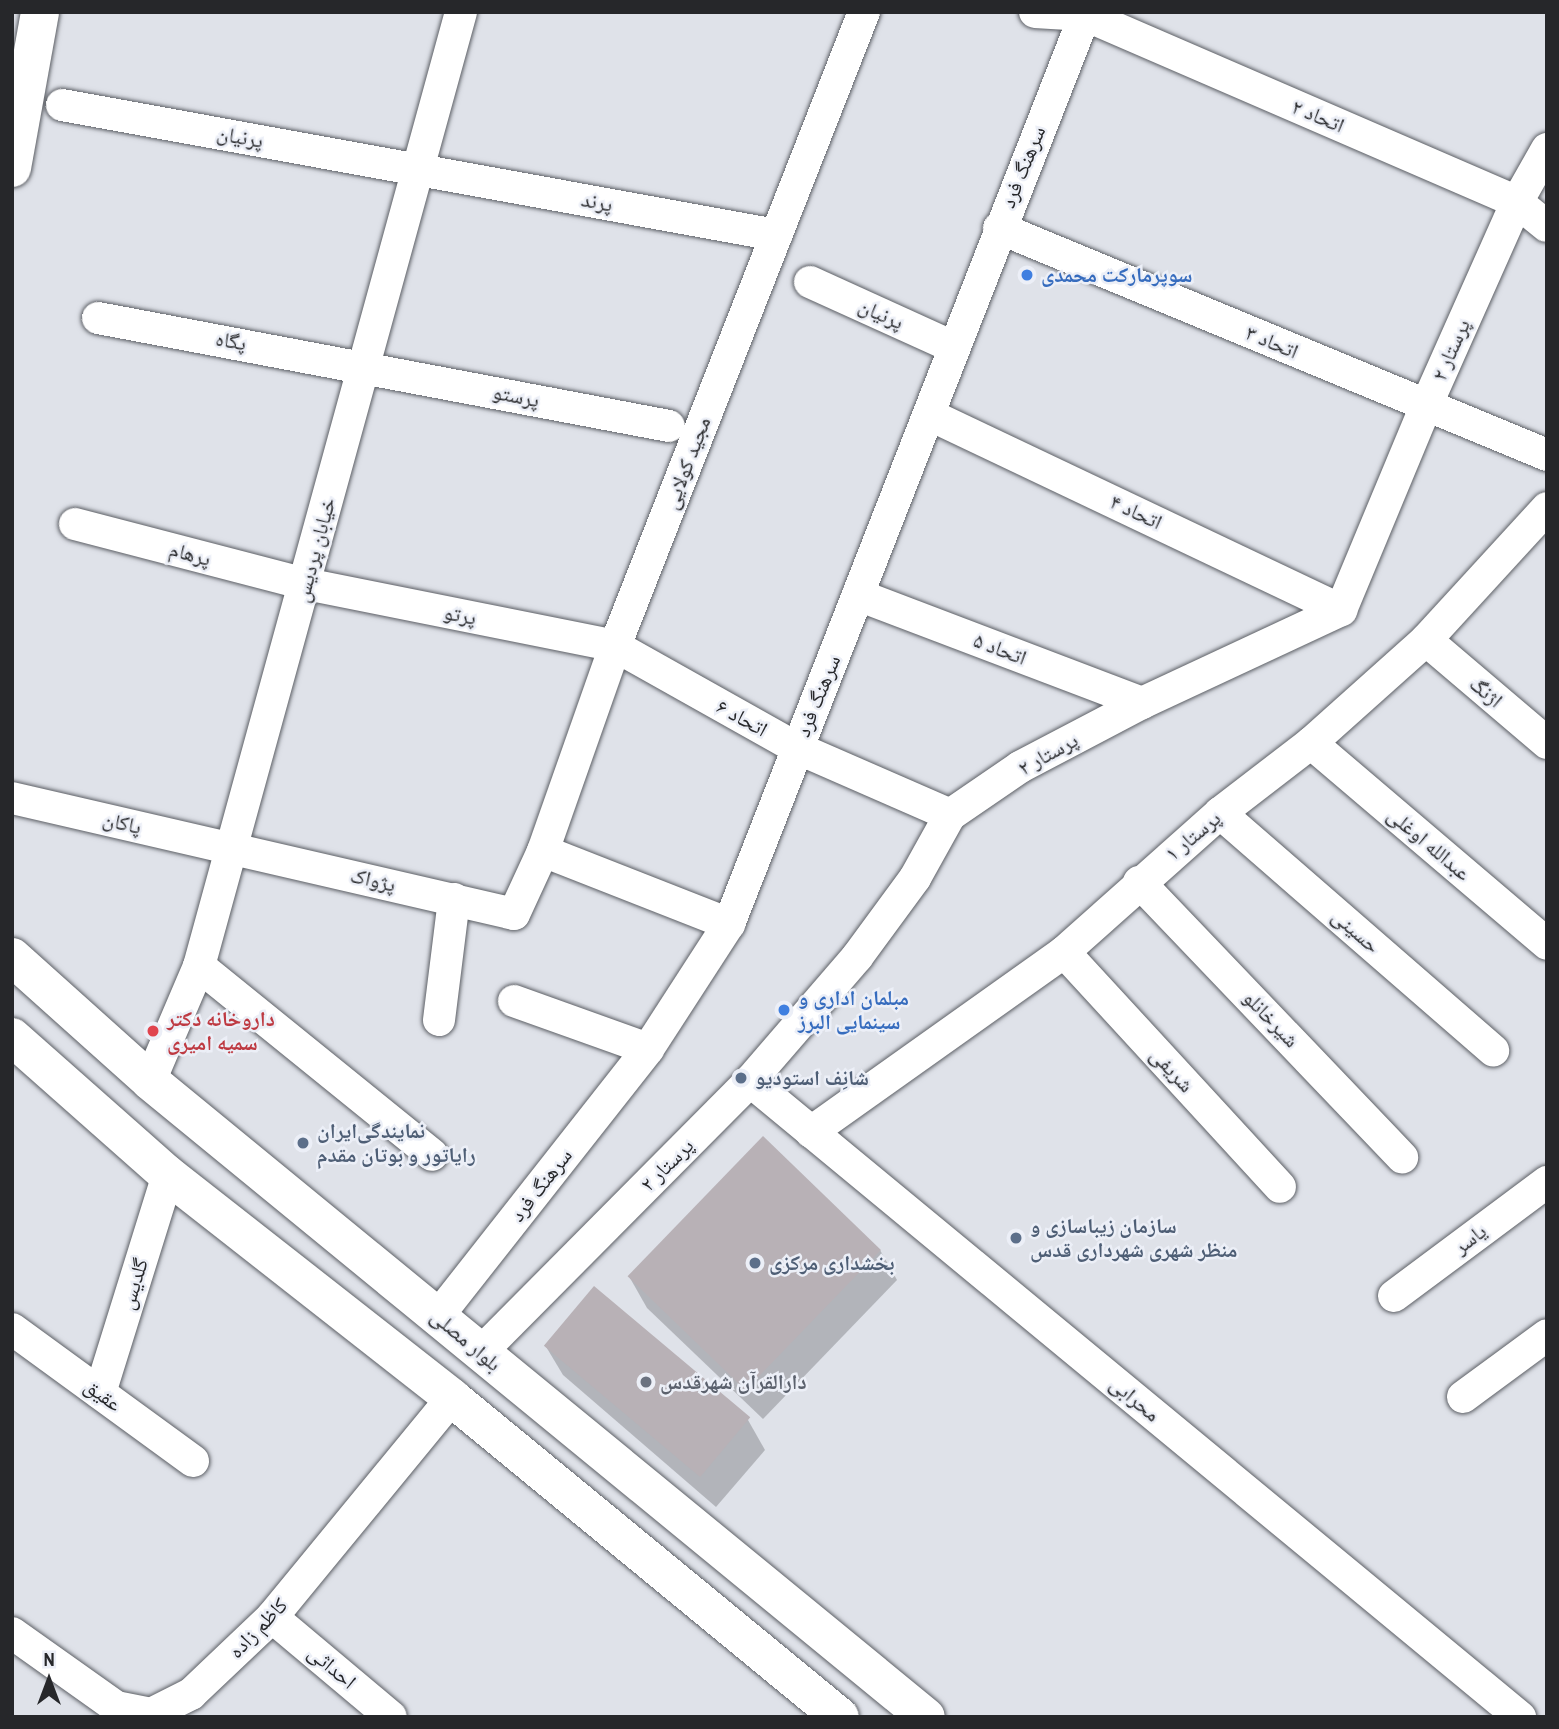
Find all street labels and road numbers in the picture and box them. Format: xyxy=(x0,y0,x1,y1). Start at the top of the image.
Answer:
street label: اتحاد ۲ xyxy=(1288,94,1348,138)
street label: پرنیان xyxy=(215,121,265,153)
street label: سرهنگ فرد xyxy=(995,122,1051,212)
street label: پرند xyxy=(579,187,615,217)
street label: پرنیان xyxy=(855,293,907,335)
street label: پرستار ۲ xyxy=(1426,315,1476,385)
street label: اتحاد ۳ xyxy=(1242,320,1302,364)
street label: پگاه xyxy=(214,326,248,356)
street label: پرستو xyxy=(491,379,541,413)
street label: مجید کولایی xyxy=(658,413,716,513)
street label: اتحاد ۴ xyxy=(1106,489,1166,535)
street label: خیابان پردیس xyxy=(289,495,341,605)
street label: پرهام xyxy=(166,536,214,572)
street label: پرتو xyxy=(442,600,478,630)
street label: اتحاد ۵ xyxy=(970,627,1030,671)
street label: سرهنگ فرد xyxy=(790,651,846,741)
street label: اژنگ xyxy=(1464,671,1508,713)
street label: اتحاد ۶ xyxy=(712,694,772,742)
street label: پرستار ۲ xyxy=(1014,727,1082,781)
street label: عبدالله اوغلی xyxy=(1382,802,1476,886)
street label: پاکان xyxy=(100,806,144,840)
street label: پرستار ۱ xyxy=(1160,806,1226,866)
street label: پژواک xyxy=(348,863,398,897)
street label: حسینی xyxy=(1327,903,1385,959)
street label: شیرخانلو xyxy=(1238,985,1304,1053)
street label: شریفی xyxy=(1145,1042,1199,1098)
street label: پرستار ۲ xyxy=(635,1133,699,1197)
street label: سرهنگ فرد xyxy=(505,1143,577,1227)
street label: یاسر xyxy=(1449,1218,1491,1260)
street label: گلدیس xyxy=(114,1255,154,1313)
street label: بلوار مصلی xyxy=(426,1303,506,1377)
street label: محرابی xyxy=(1105,1371,1165,1427)
street label: عقیق xyxy=(80,1373,126,1417)
street label: کاظم زاده xyxy=(223,1593,293,1663)
street label: احداثی xyxy=(303,1640,361,1694)

